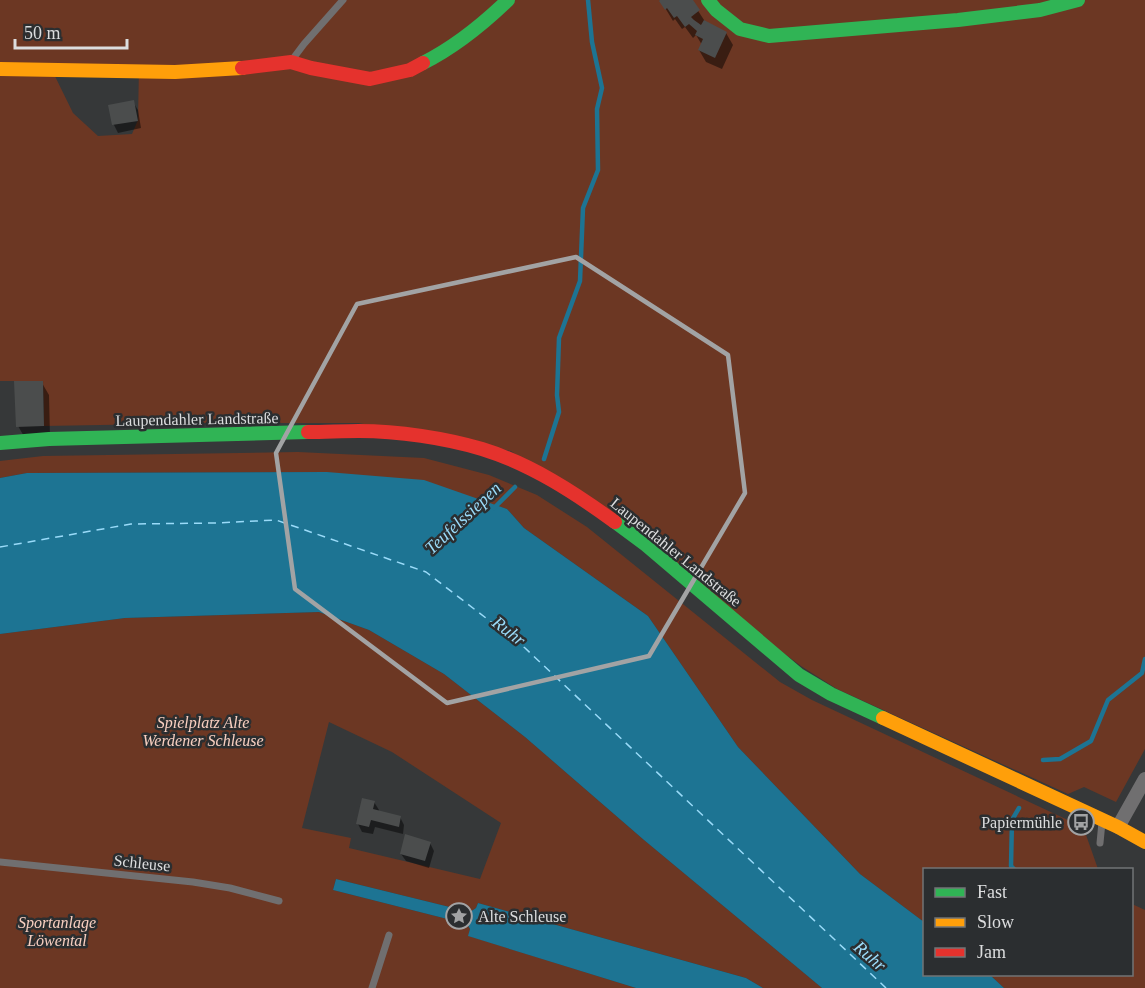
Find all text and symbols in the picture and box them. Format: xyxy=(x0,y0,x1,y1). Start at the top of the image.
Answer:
scale bar xyxy=(15,12,128,50)
text: 50 m xyxy=(24,23,61,43)
street label: Laupendahler Landstraße xyxy=(115,409,279,430)
water label: Teufelssiepen xyxy=(421,478,505,558)
street label: Laupendahler Landstraße xyxy=(607,494,745,611)
water label: Ruhr xyxy=(488,611,530,651)
park label: Spielplatz Alte Werdener Schleuse xyxy=(143,714,264,749)
bus stop icon: Papiermühle xyxy=(1066,807,1096,837)
place label: Papiermühle xyxy=(981,814,1062,832)
street label: Schleuse xyxy=(113,852,171,874)
legend xyxy=(923,868,1133,976)
text: Fast xyxy=(977,882,1007,902)
place icon: Alte Schleuse xyxy=(444,901,474,931)
place label: Alte Schleuse xyxy=(478,908,566,925)
text: Slow xyxy=(977,912,1014,932)
park label: Sportanlage Löwental xyxy=(18,914,96,949)
water label: Ruhr xyxy=(849,936,891,976)
text: Jam xyxy=(977,942,1006,962)

